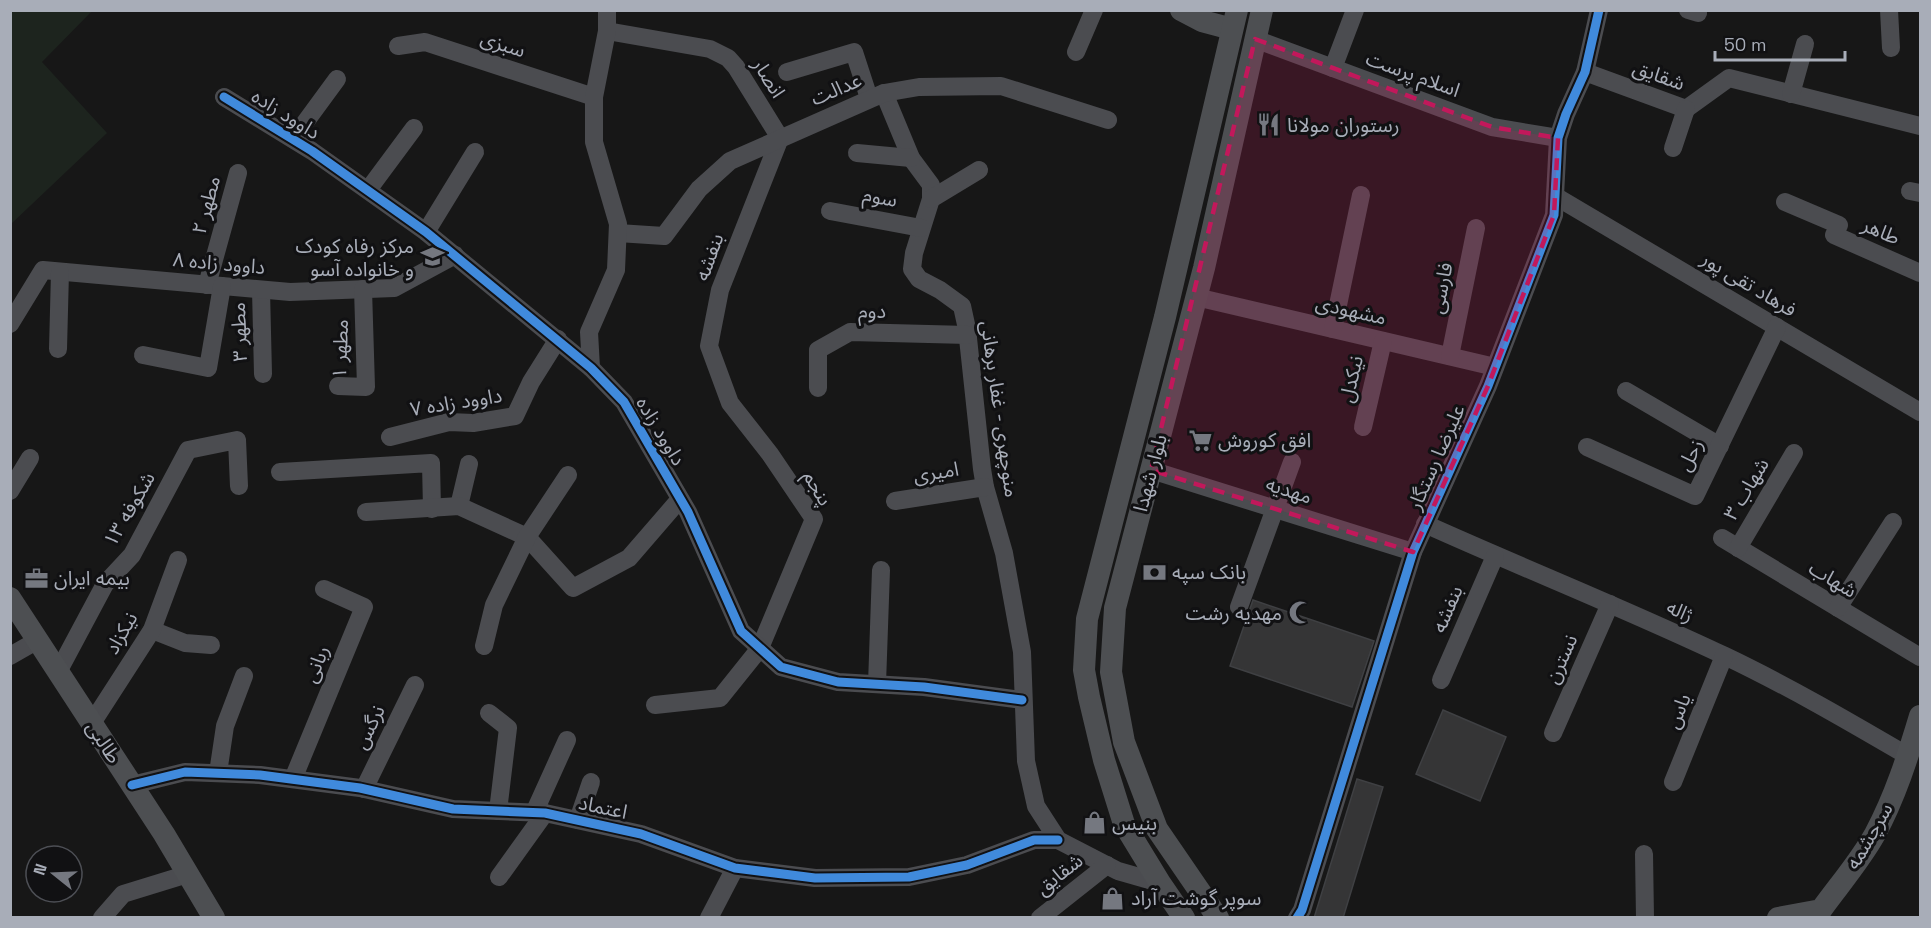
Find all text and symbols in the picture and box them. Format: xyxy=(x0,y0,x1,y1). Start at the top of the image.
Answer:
scale bar xyxy=(1715,24,1846,62)
street label: سبزی xyxy=(477,25,529,63)
text: 50 m xyxy=(1724,33,1766,56)
street label: اسلام پرست xyxy=(1362,45,1464,105)
street label: انصار xyxy=(746,52,791,103)
street label: شقایق xyxy=(1629,54,1689,96)
street label: عدالت xyxy=(807,67,865,111)
street label: داوود زاده xyxy=(247,83,325,145)
restaurant icon: رستوران مولانا xyxy=(1256,112,1282,138)
place label: رستوران مولانا xyxy=(1287,112,1400,138)
street label: مطهر ۲ xyxy=(186,173,226,237)
street label: سوم xyxy=(860,181,899,215)
street label: طاهر xyxy=(1857,211,1904,251)
street label: بنفشه xyxy=(688,230,730,284)
place label: مرکز رفاه کودک و خانواده آسو xyxy=(296,233,414,282)
school or university icon: مرکز رفاه کودک و خانواده آسو xyxy=(419,244,445,270)
street label: فرهاد تقی پور xyxy=(1696,245,1801,323)
street label: داوود زاده ۸ xyxy=(172,246,266,280)
street label: فارسی xyxy=(1423,260,1459,316)
street label: مشهودی xyxy=(1313,289,1389,331)
street label: دوم xyxy=(858,298,886,326)
street label: مطهر ۳ xyxy=(225,302,253,362)
street label: مطهر ۱ xyxy=(326,319,354,379)
street label: منوچهری - غفار برهانی xyxy=(975,319,1025,499)
street label: نیکدل xyxy=(1333,353,1369,405)
street label: داوود زاده ۷ xyxy=(408,382,504,422)
street label: داوود زاده xyxy=(630,392,692,470)
street label: علیرضا رستگار xyxy=(1401,400,1471,515)
supermarket icon: افق کوروش xyxy=(1187,427,1213,453)
place label: افق کوروش xyxy=(1218,427,1311,453)
street label: بلوار شهدا xyxy=(1127,431,1173,515)
street label: زحل xyxy=(1671,434,1709,476)
street label: شهاب ۳ xyxy=(1717,453,1775,525)
street label: امیری xyxy=(911,456,961,488)
street label: پنجم xyxy=(796,466,838,511)
street label: شکوفه ۱۳ xyxy=(97,467,161,551)
street label: مهدیه xyxy=(1263,470,1315,510)
street label: شهاب xyxy=(1804,555,1862,603)
bank icon: بانک سپه xyxy=(1141,559,1167,585)
place label: بانک سپه xyxy=(1172,559,1246,585)
office icon: بیمه ایران xyxy=(23,565,49,591)
place label: بیمه ایران xyxy=(54,565,130,591)
street label: بنفشه xyxy=(1425,581,1469,637)
street label: ژاله xyxy=(1662,594,1698,628)
place label: مهدیه رشت xyxy=(1186,600,1282,626)
mosque icon: مهدیه رشت xyxy=(1287,600,1313,626)
street label: نیکزاد xyxy=(99,607,143,659)
street label: نسترن xyxy=(1539,630,1583,688)
street label: ربانی xyxy=(297,641,335,687)
street label: یاس xyxy=(1659,689,1697,733)
street label: نرگس xyxy=(347,701,391,753)
street label: طالبی xyxy=(81,716,127,768)
street label: اعتماد xyxy=(576,789,630,825)
street label: سرچشمه xyxy=(1840,798,1899,874)
shop icon: بنیس xyxy=(1081,810,1107,836)
place label: بنیس xyxy=(1112,810,1157,836)
north arrow xyxy=(24,844,84,904)
street label: شقایق xyxy=(1030,847,1088,901)
text: N xyxy=(29,861,52,878)
shop icon: سوپر گوشت آراد xyxy=(1100,885,1126,911)
place label: سوپر گوشت آراد xyxy=(1131,885,1261,911)

